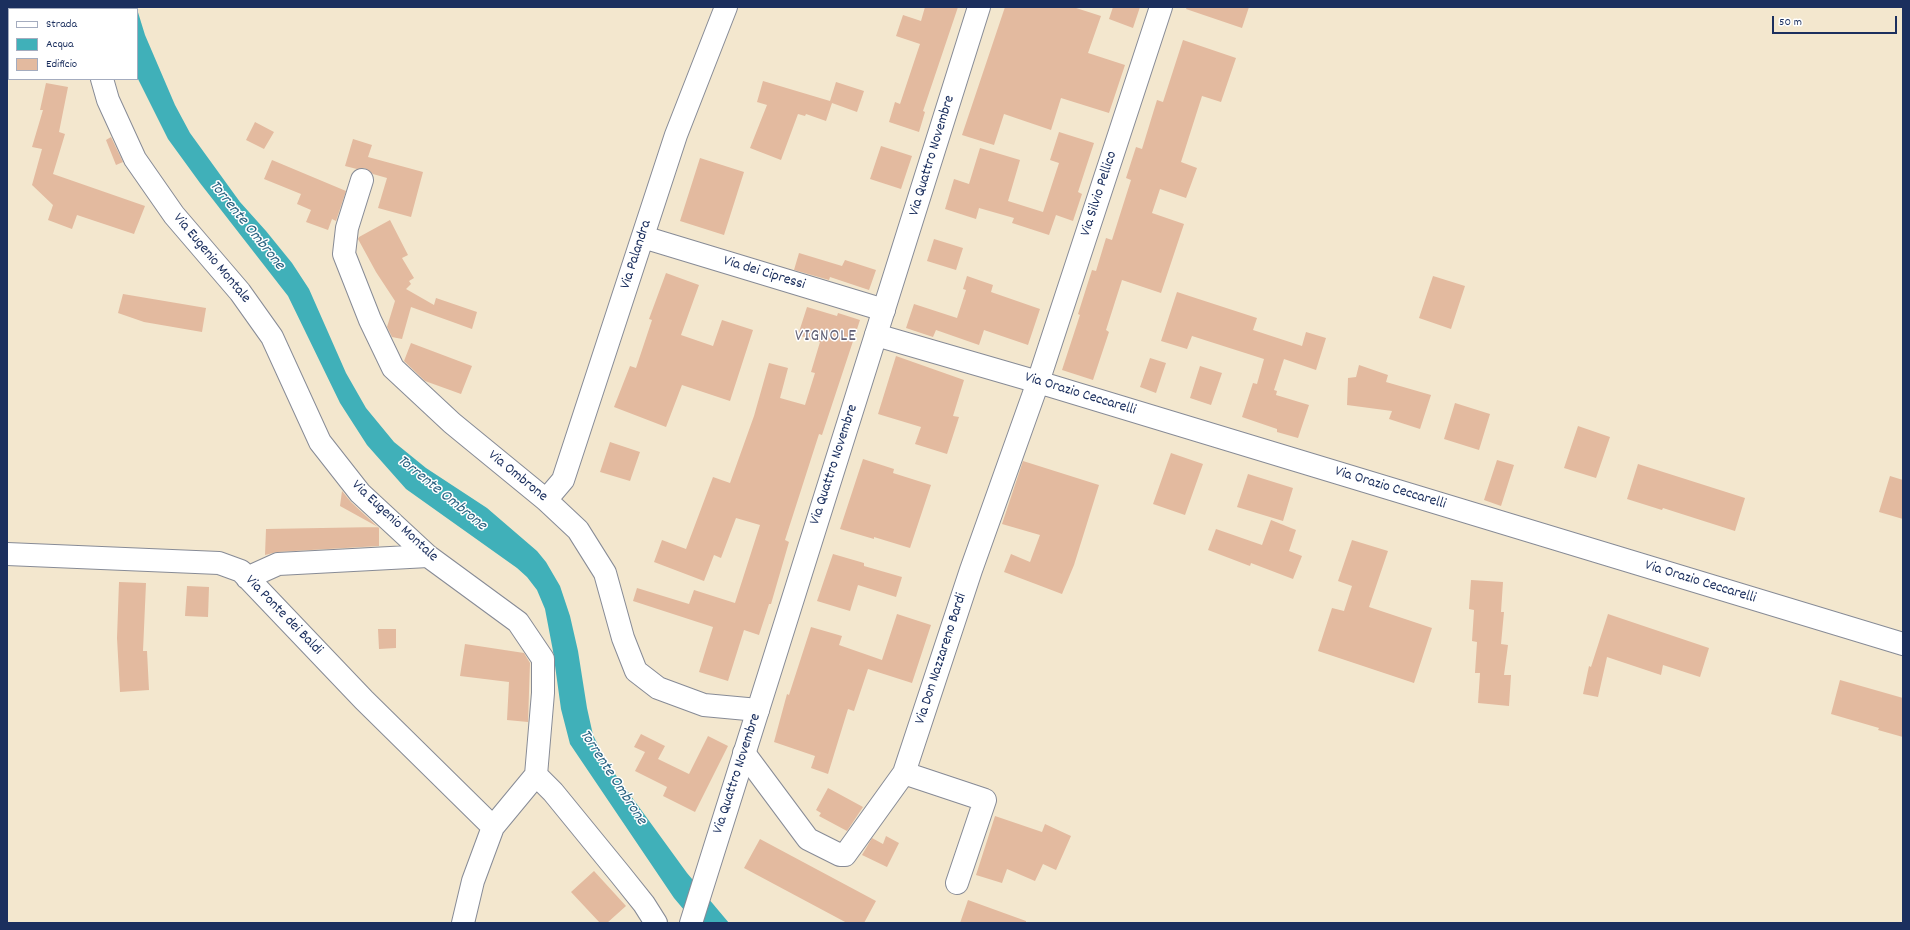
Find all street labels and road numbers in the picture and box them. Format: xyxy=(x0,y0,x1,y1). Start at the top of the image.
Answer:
street label: Via Quattro Novembre xyxy=(906,93,960,219)
street label: Via Silvio Pellico xyxy=(1078,149,1122,239)
street label: Via Eugenio Montale xyxy=(168,210,254,308)
street label: Via Palandra xyxy=(617,218,657,292)
street label: Via dei Cipressi xyxy=(721,253,807,295)
street label: Via Orazio Ceccarelli xyxy=(1022,370,1138,420)
street label: Via Quattro Novembre xyxy=(807,403,863,527)
street label: Via Ombrone xyxy=(484,447,550,507)
street label: Via Orazio Ceccarelli xyxy=(1332,464,1448,514)
street label: Via Eugenio Montale xyxy=(347,477,441,567)
street label: Via Orazio Ceccarelli xyxy=(1642,558,1758,608)
street label: Via Ponte dei Baldi xyxy=(240,572,326,660)
street label: Via Don Nazzareno Bardi xyxy=(912,591,972,727)
street label: Via Quattro Novembre xyxy=(710,712,766,836)

